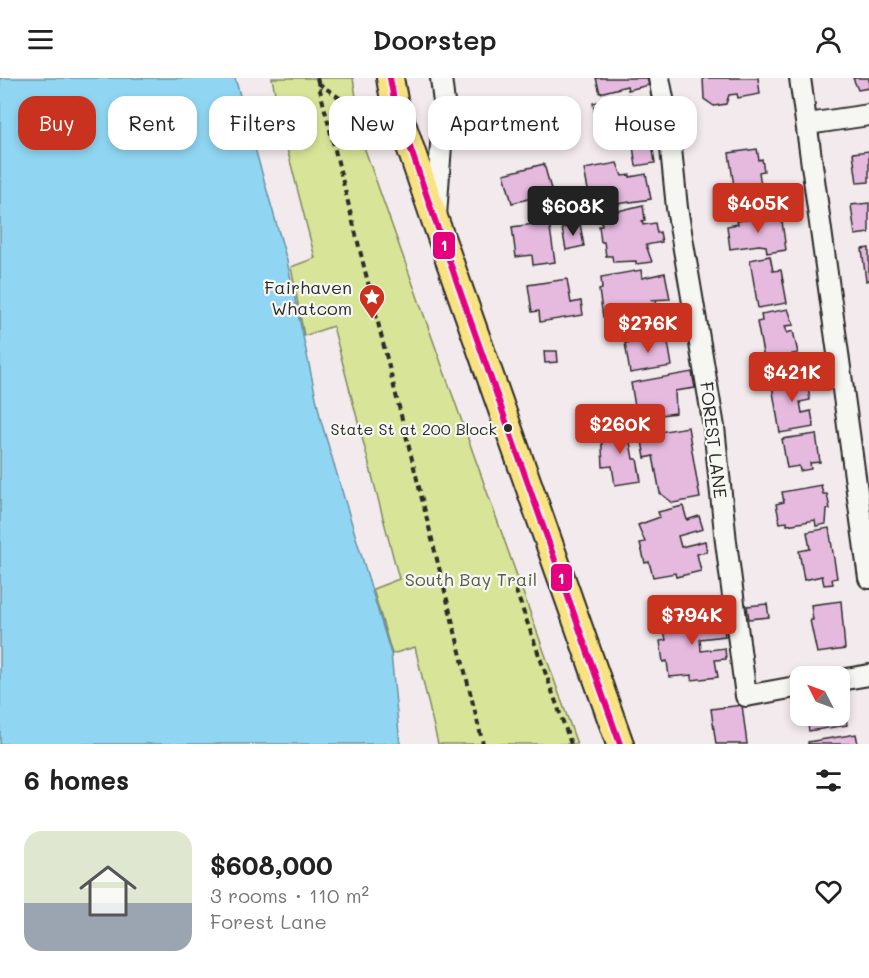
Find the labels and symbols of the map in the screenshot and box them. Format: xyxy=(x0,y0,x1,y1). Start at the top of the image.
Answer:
pin: $405K xyxy=(716,183,800,234)
pin: $608K xyxy=(531,186,615,237)
line badge: 1 xyxy=(432,231,456,260)
text: 1 xyxy=(440,234,448,255)
place label: Fairhaven Whatcom xyxy=(264,275,352,320)
place icon: Fairhaven Whatcom xyxy=(357,282,387,320)
pin: $276K xyxy=(606,303,690,354)
pin: $421K xyxy=(750,352,834,403)
street label: FOREST LANE xyxy=(695,380,733,500)
pin: $260K xyxy=(578,404,662,455)
place label: State St at 200 Block xyxy=(331,418,497,439)
marker: State St at 200 Block xyxy=(502,422,514,434)
line badge: 1 xyxy=(550,563,573,592)
park label: South Bay Trail xyxy=(405,567,537,591)
text: 1 xyxy=(557,567,565,588)
pin: $794K xyxy=(650,595,734,646)
north arrow xyxy=(790,666,850,726)

